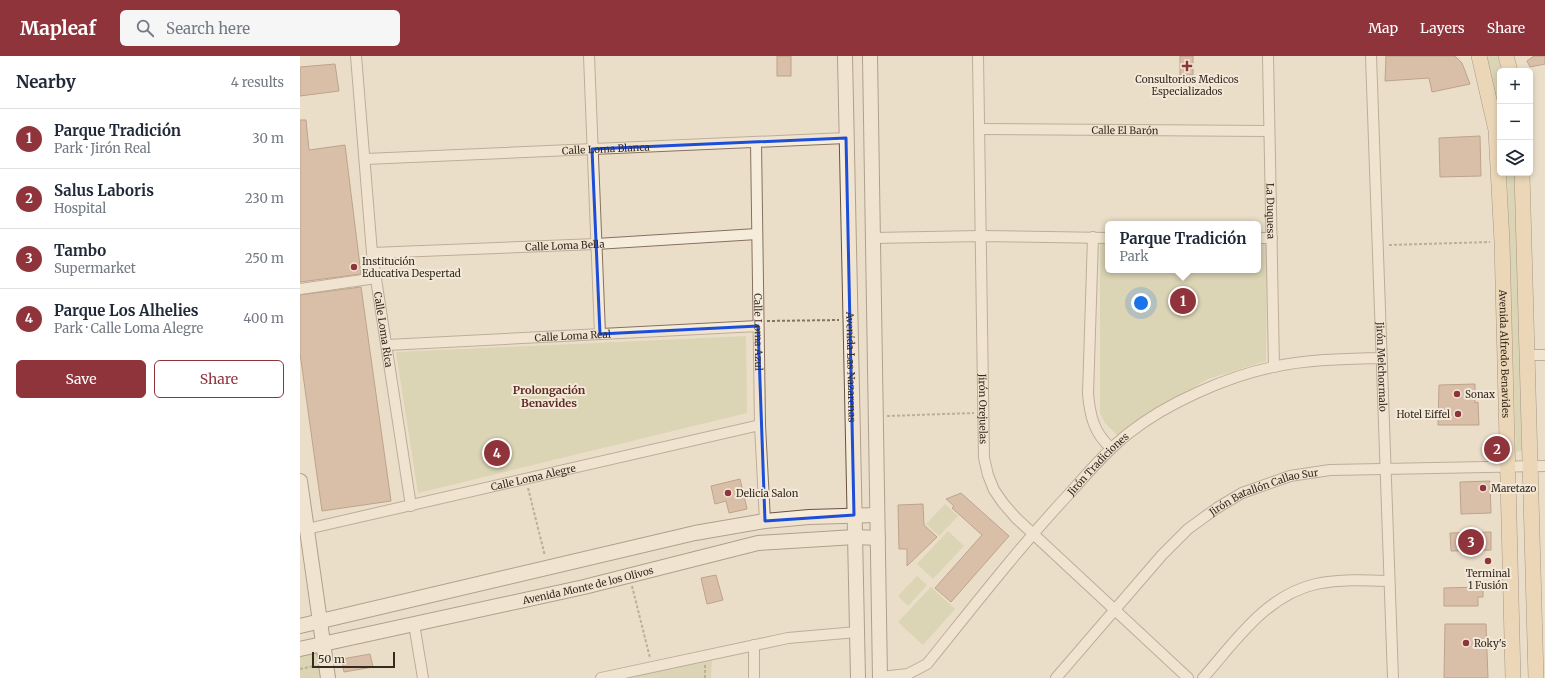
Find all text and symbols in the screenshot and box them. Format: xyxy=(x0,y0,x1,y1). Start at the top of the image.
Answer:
search box xyxy=(120,10,400,46)
text: Mapleaf xyxy=(20,16,96,40)
icon: search xyxy=(134,17,156,39)
text: Search here xyxy=(166,19,250,38)
text: Map xyxy=(1368,19,1398,37)
text: Layers xyxy=(1420,19,1465,37)
text: Share xyxy=(1487,19,1525,37)
marker: Consultorios Medicos Especializados xyxy=(1181,60,1193,72)
map controls xyxy=(1497,68,1533,176)
button: + xyxy=(1497,68,1533,104)
text: Nearby xyxy=(16,71,76,93)
place label: Consultorios Medicos Especializados xyxy=(1135,73,1239,98)
text: 4 results xyxy=(231,74,284,91)
button: − xyxy=(1497,104,1533,140)
text: Parque Tradición xyxy=(54,121,181,140)
street label: Calle El Barón xyxy=(1092,124,1159,137)
text: 1 xyxy=(26,130,32,147)
text: 30 m xyxy=(252,130,284,147)
text: Park · Jirón Real xyxy=(54,140,151,157)
button: layers xyxy=(1497,140,1533,176)
street label: Calle Loma Blanca xyxy=(562,141,651,157)
text: Salus Laboris xyxy=(54,181,154,200)
street label: La Duquesa xyxy=(1263,183,1278,240)
text: 2 xyxy=(25,190,33,207)
text: 230 m xyxy=(245,190,284,207)
text: Hospital xyxy=(54,200,106,217)
popup xyxy=(1105,221,1261,273)
text: Parque Tradición xyxy=(1119,229,1247,248)
street label: Calle Loma Bella xyxy=(525,237,606,254)
text: Tambo xyxy=(54,241,106,260)
text: Park xyxy=(1119,248,1148,265)
text: 3 xyxy=(25,250,33,267)
text: 250 m xyxy=(245,250,284,267)
place label: Institución Educativa Despertad xyxy=(362,255,461,280)
text: Supermarket xyxy=(54,260,136,277)
marker: Institución Educativa Despertad xyxy=(349,262,359,272)
pin: 1 xyxy=(1170,286,1196,316)
street label: Avenida Alfredo Benavides xyxy=(1496,289,1512,418)
street label: Calle Loma Rica xyxy=(371,291,396,369)
street label: Calle Loma Azul xyxy=(751,293,765,371)
your location xyxy=(1131,293,1151,313)
text: Parque Los Alhelies xyxy=(54,301,199,320)
text: 4 xyxy=(25,310,33,327)
text: 400 m xyxy=(243,310,284,327)
street label: Avenida Las Nazarenas xyxy=(843,310,859,422)
text: Park · Calle Loma Alegre xyxy=(54,320,203,337)
street label: Jirón Melchormalo xyxy=(1373,321,1390,412)
street label: Calle Loma Real xyxy=(534,328,611,344)
button: Save xyxy=(16,360,146,398)
button: Share xyxy=(154,360,284,398)
street label: Jirón Orejuelas xyxy=(976,373,990,444)
district label: Prolongación Benavides xyxy=(513,383,586,410)
place label: Sonax xyxy=(1465,388,1495,401)
marker: Sonax xyxy=(1452,389,1462,399)
place label: Hotel Eiffel xyxy=(1396,408,1450,421)
marker: Hotel Eiffel xyxy=(1453,409,1463,419)
street label: Jirón Tradiciones xyxy=(1064,430,1132,499)
pin: 2 xyxy=(1484,434,1510,464)
pin: 4 xyxy=(484,438,510,468)
street label: Calle Loma Alegre xyxy=(489,462,577,494)
street label: Jirón Batallón Callao Sur xyxy=(1206,466,1320,519)
place label: Maretazo xyxy=(1491,482,1536,495)
marker: Maretazo xyxy=(1478,483,1488,493)
place label: Delicia Salon xyxy=(736,487,799,500)
marker: Delicia Salon xyxy=(723,488,733,498)
pin: 3 xyxy=(1458,527,1484,557)
marker: Terminal 1 Fusión xyxy=(1483,556,1493,566)
street label: Avenida Monte de los Olivos xyxy=(521,564,655,607)
place label: Terminal 1 Fusión xyxy=(1466,567,1510,592)
place label: Roky's xyxy=(1474,637,1506,650)
marker: Roky's xyxy=(1461,638,1471,648)
scale bar xyxy=(312,650,395,669)
text: 50 m xyxy=(318,652,345,666)

